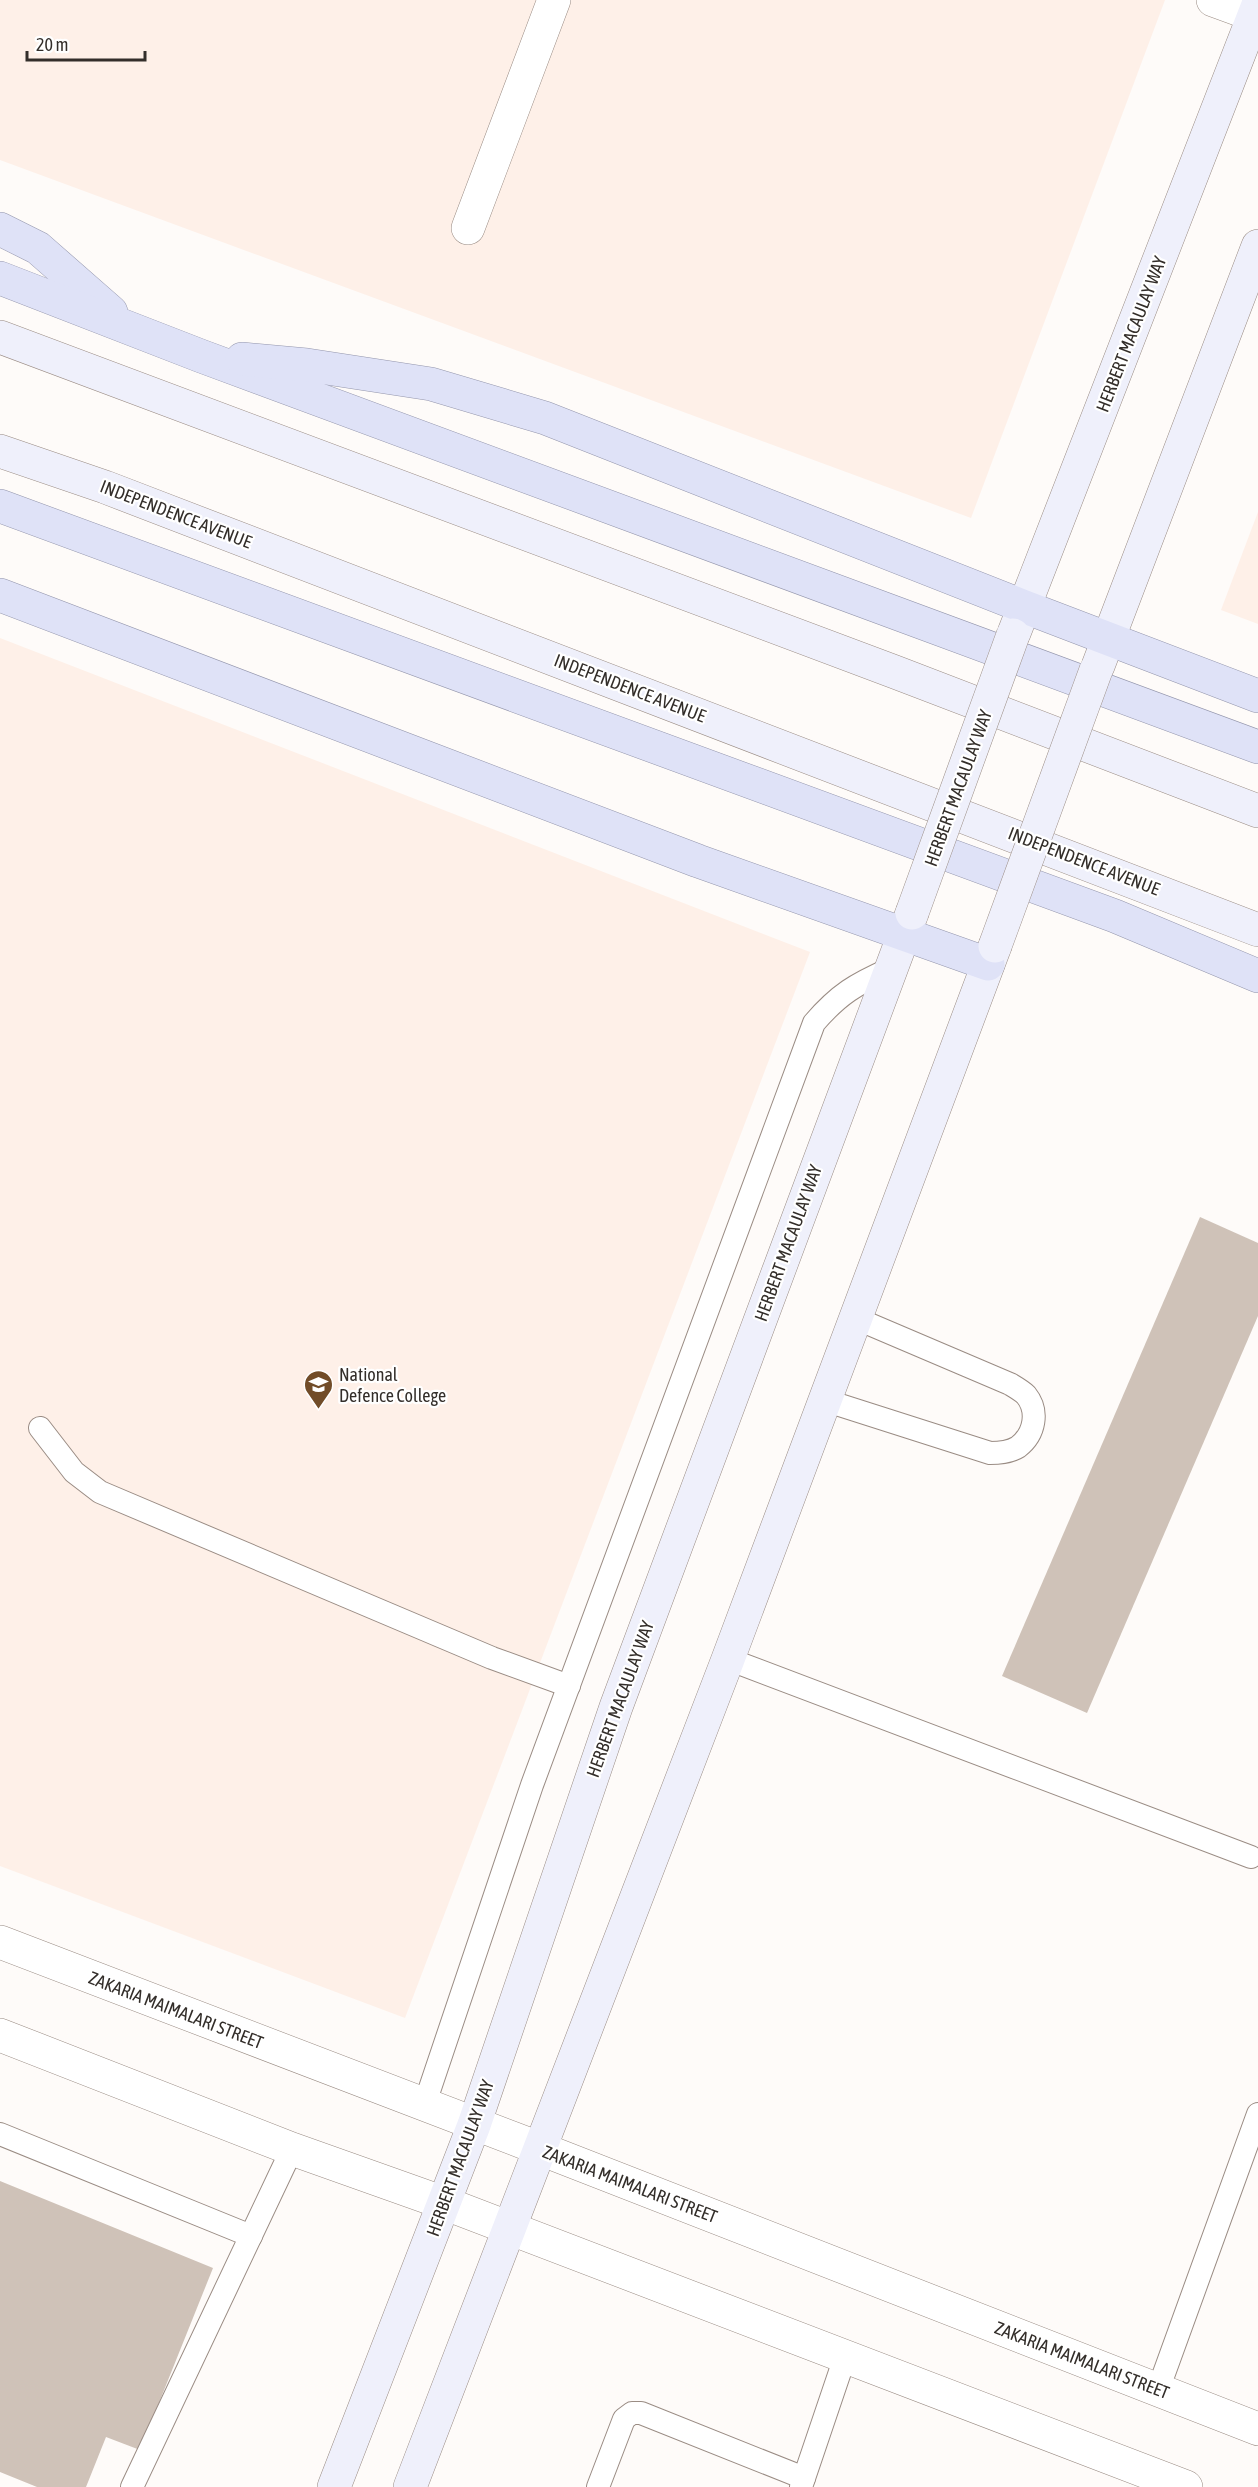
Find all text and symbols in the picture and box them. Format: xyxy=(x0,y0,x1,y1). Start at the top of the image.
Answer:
scale bar xyxy=(27,24,146,62)
text: 20 m xyxy=(36,34,68,55)
street label: HERBERT MACAULAY WAY xyxy=(1092,253,1170,415)
street label: INDEPENDENCE AVENUE xyxy=(97,475,255,553)
street label: INDEPENDENCE AVENUE xyxy=(551,649,709,727)
street label: HERBERT MACAULAY WAY xyxy=(920,707,996,869)
street label: INDEPENDENCE AVENUE xyxy=(1005,822,1163,900)
street label: HERBERT MACAULAY WAY xyxy=(750,1162,826,1324)
place label: National Defence College xyxy=(339,1364,446,1406)
school or university icon: National Defence College xyxy=(302,1368,334,1410)
street label: HERBERT MACAULAY WAY xyxy=(582,1618,658,1780)
street label: ZAKARIA MAIMALARI STREET xyxy=(86,1967,266,2053)
street label: HERBERT MACAULAY WAY xyxy=(422,2077,498,2239)
street label: ZAKARIA MAIMALARI STREET xyxy=(540,2141,720,2227)
street label: ZAKARIA MAIMALARI STREET xyxy=(992,2317,1172,2403)

